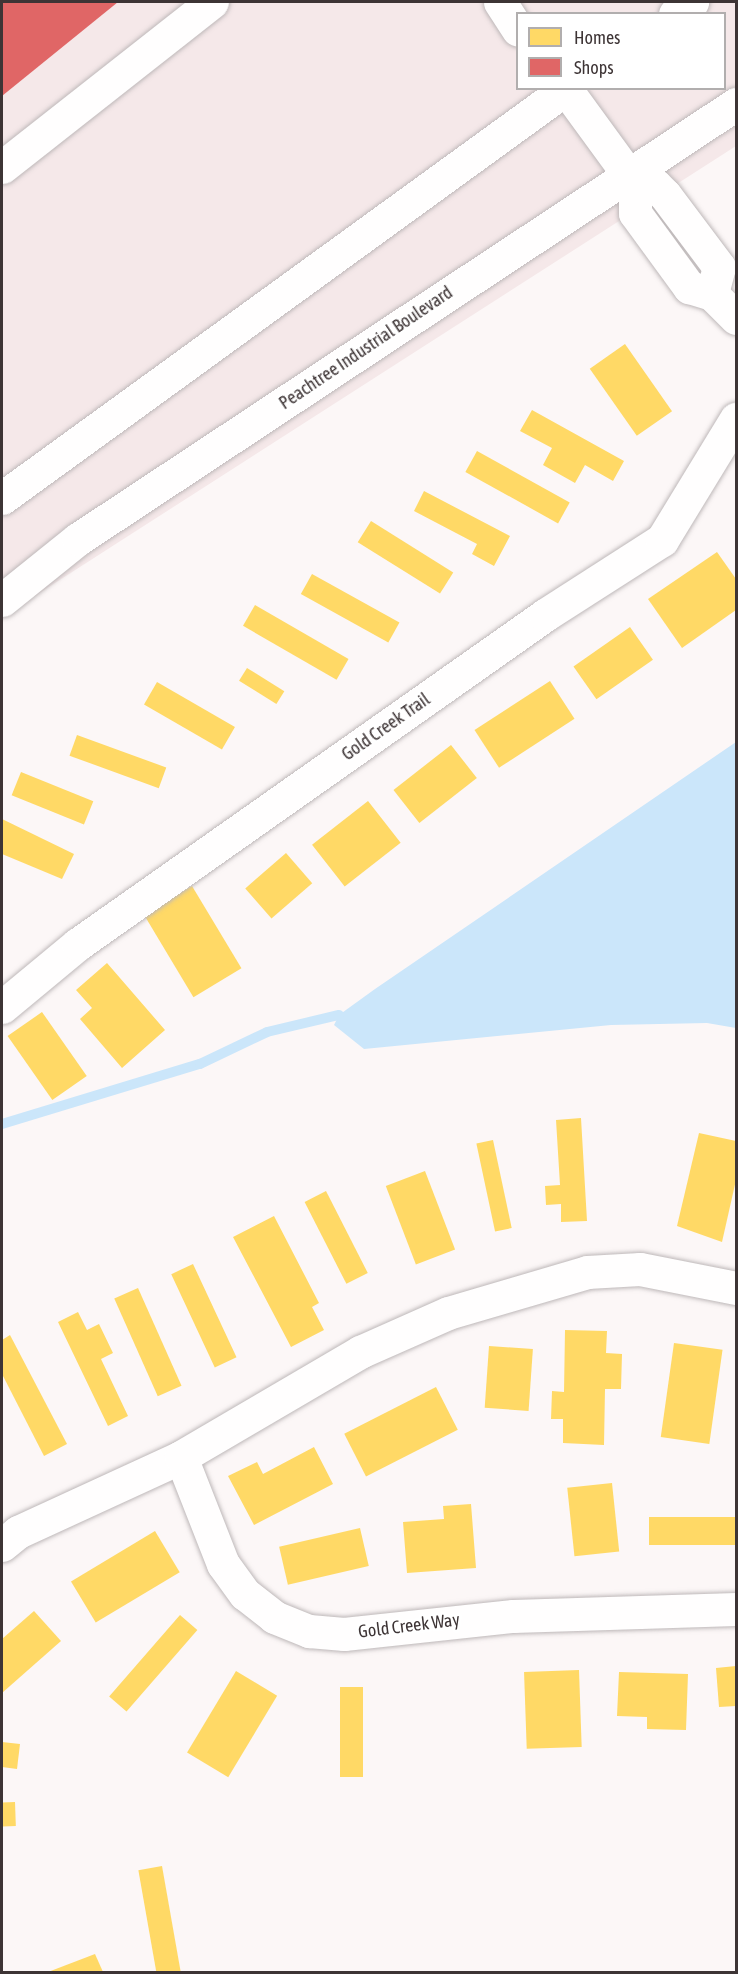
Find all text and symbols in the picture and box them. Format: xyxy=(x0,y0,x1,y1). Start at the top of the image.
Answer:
legend xyxy=(516,12,726,90)
text: Homes xyxy=(574,27,620,48)
text: Shops xyxy=(574,57,614,78)
street label: Peachtree Industrial Boulevard xyxy=(275,282,457,414)
street label: Gold Creek Trail xyxy=(338,689,434,765)
street label: Gold Creek Way xyxy=(357,1609,461,1643)

